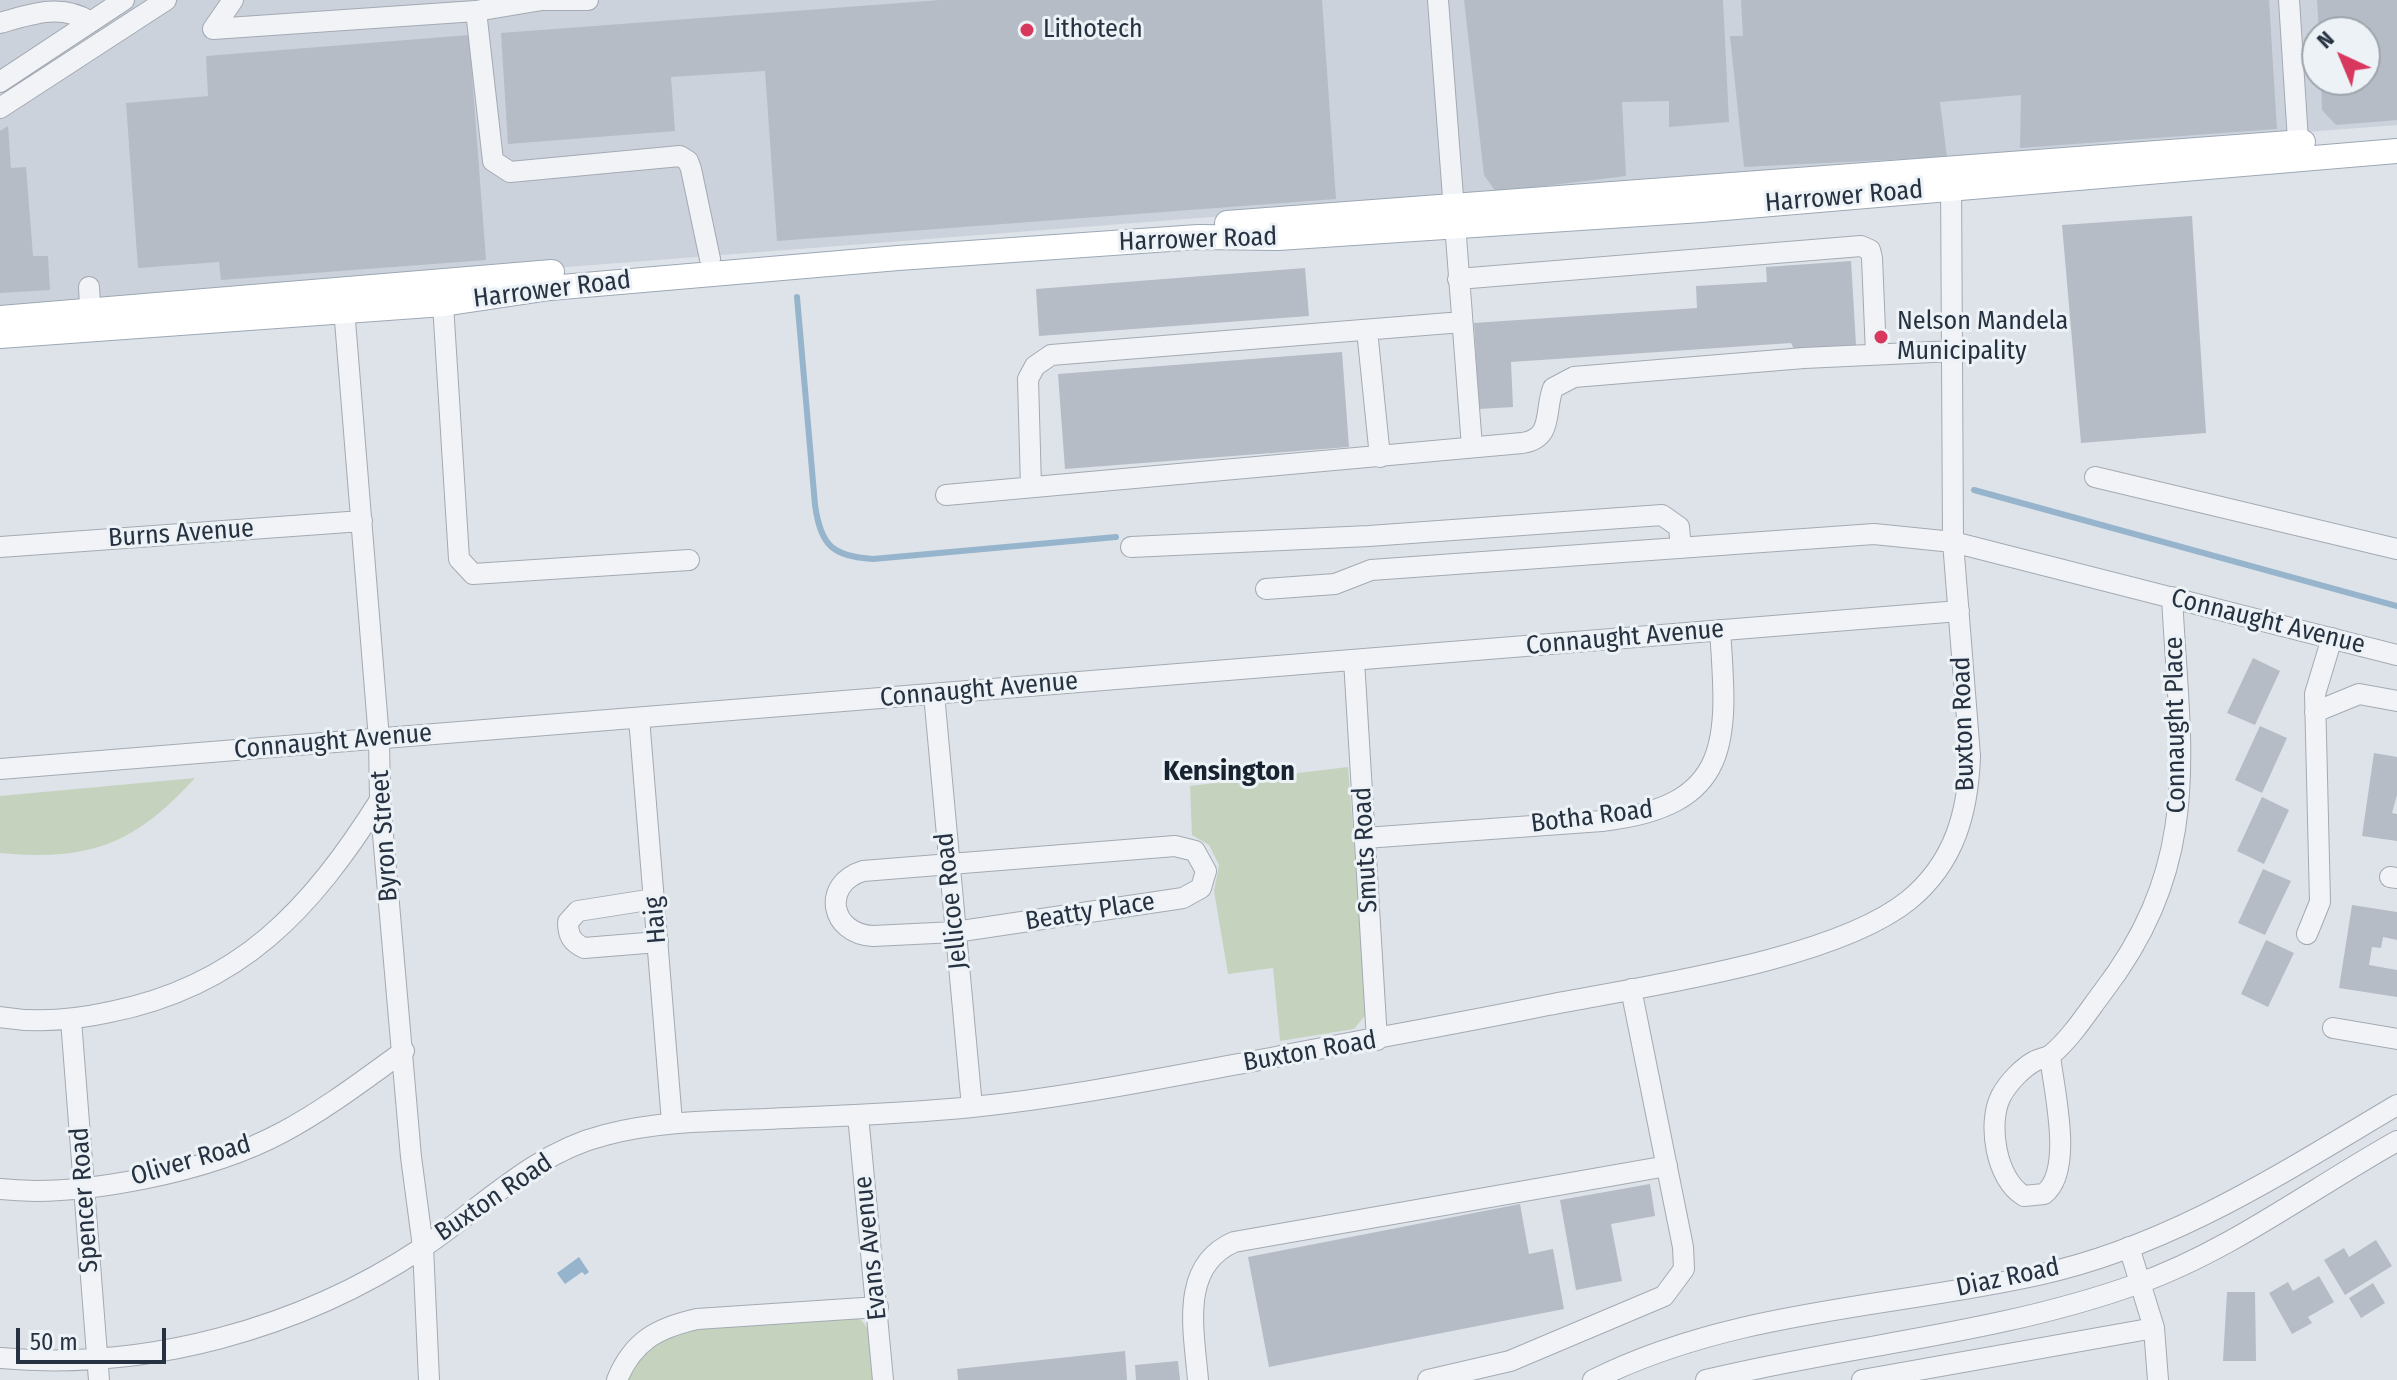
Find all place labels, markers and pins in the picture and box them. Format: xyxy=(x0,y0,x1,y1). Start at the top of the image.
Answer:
place label: Lithotech xyxy=(1043,14,1143,46)
marker: Lithotech xyxy=(1018,21,1036,39)
place label: Nelson Mandela Municipality xyxy=(1897,306,2068,368)
marker: Nelson Mandela Municipality xyxy=(1872,328,1890,346)

